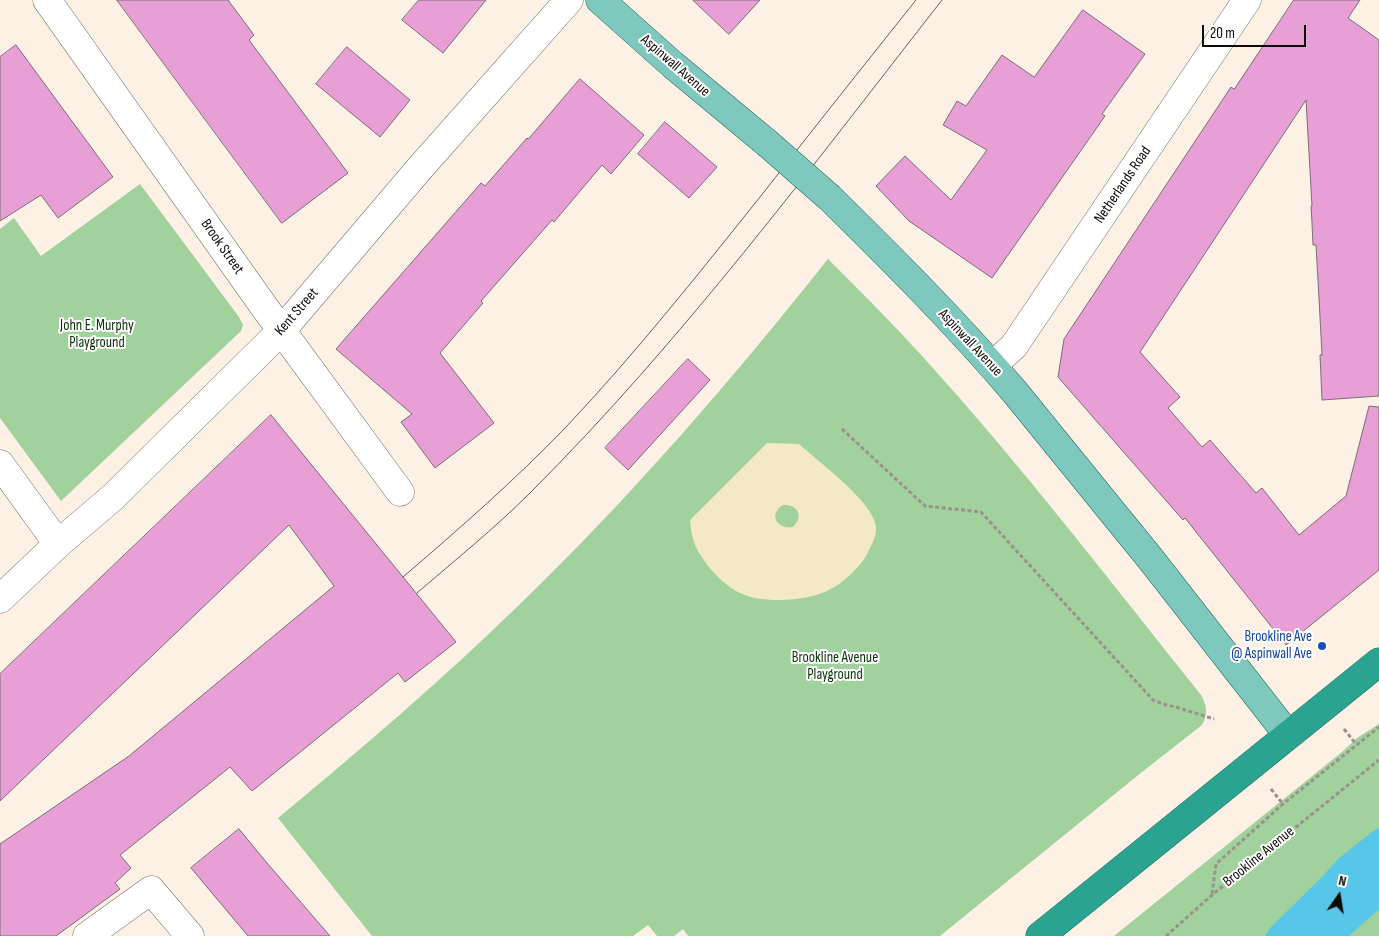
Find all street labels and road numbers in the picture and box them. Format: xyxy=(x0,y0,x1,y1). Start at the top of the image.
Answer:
street label: Aspinwall Avenue xyxy=(637,31,713,101)
street label: Netherlands Road xyxy=(1091,143,1155,227)
street label: Brook Street xyxy=(197,216,247,278)
street label: Kent Street xyxy=(271,284,323,340)
street label: Aspinwall Avenue xyxy=(934,305,1006,381)
street label: Brookline Avenue xyxy=(1220,823,1298,891)

